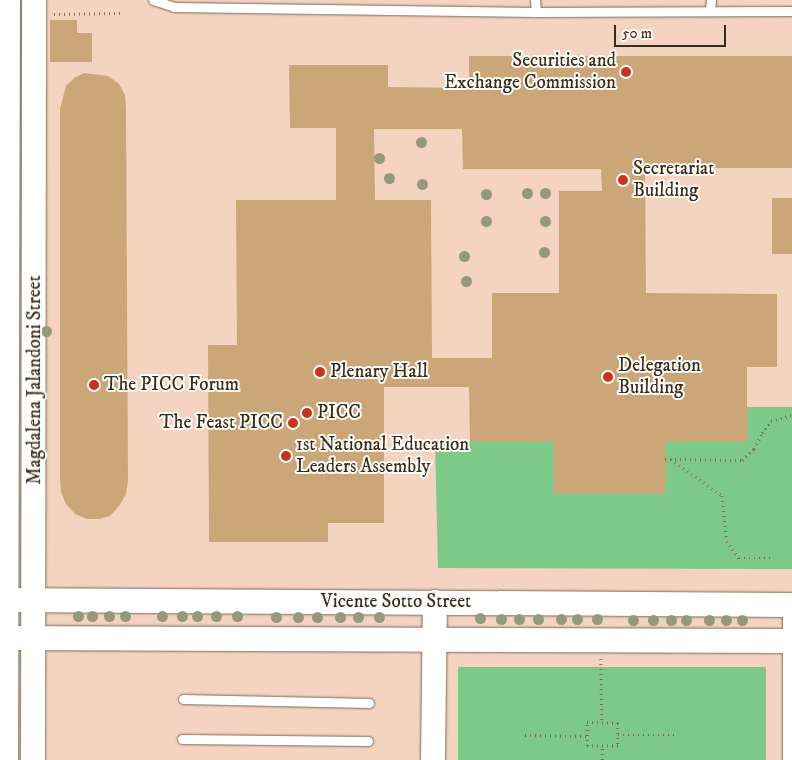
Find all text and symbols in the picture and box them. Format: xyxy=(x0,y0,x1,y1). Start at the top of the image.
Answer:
scale bar xyxy=(617,15,730,47)
text: 50 m xyxy=(622,24,652,43)
place label: Securities and Exchange Commission xyxy=(444,50,616,94)
marker: Securities and Exchange Commission xyxy=(620,66,632,78)
place label: Secretariat Building xyxy=(633,158,714,202)
marker: Secretariat Building xyxy=(617,174,629,186)
street label: Magdalena Jalandoni Street xyxy=(24,275,46,485)
place label: Delegation Building xyxy=(618,355,701,399)
place label: Plenary Hall xyxy=(330,361,428,383)
marker: Plenary Hall xyxy=(314,366,326,378)
marker: Delegation Building xyxy=(602,371,614,383)
place label: The PICC Forum xyxy=(104,374,239,396)
marker: The PICC Forum xyxy=(88,379,100,391)
place label: PICC xyxy=(317,402,361,424)
marker: PICC xyxy=(301,407,313,419)
place label: The Feast PICC xyxy=(159,412,283,434)
marker: The Feast PICC xyxy=(287,417,299,429)
place label: 1st National Education Leaders Assembly xyxy=(296,434,469,478)
marker: 1st National Education Leaders Assembly xyxy=(280,450,292,462)
street label: Vicente Sotto Street xyxy=(321,591,471,613)

